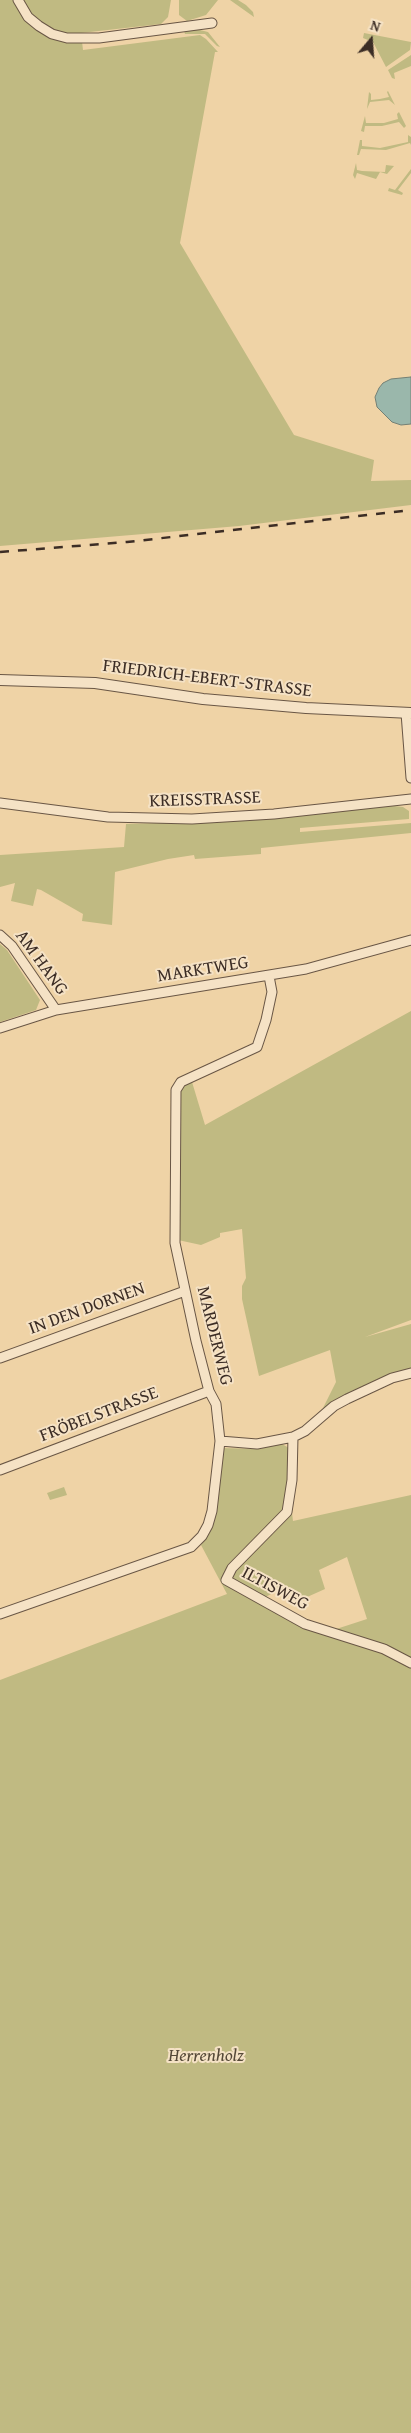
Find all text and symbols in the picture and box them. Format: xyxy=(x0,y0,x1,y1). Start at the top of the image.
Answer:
north arrow xyxy=(346,15,396,65)
text: N xyxy=(368,15,383,37)
street label: FRIEDRICH-EBERT-STRASSE xyxy=(101,655,313,703)
street label: KREISSTRASSE xyxy=(149,787,261,813)
street label: AM HANG xyxy=(10,926,72,1000)
street label: MARKTWEG xyxy=(156,952,250,988)
street label: IN DEN DORNEN xyxy=(26,1278,148,1340)
street label: MARDERWEG xyxy=(191,1284,237,1388)
street label: FRÖBELSTRASSE xyxy=(37,1383,161,1447)
street label: ILTISWEG xyxy=(238,1562,312,1616)
park label: Herrenholz xyxy=(168,2045,244,2067)

